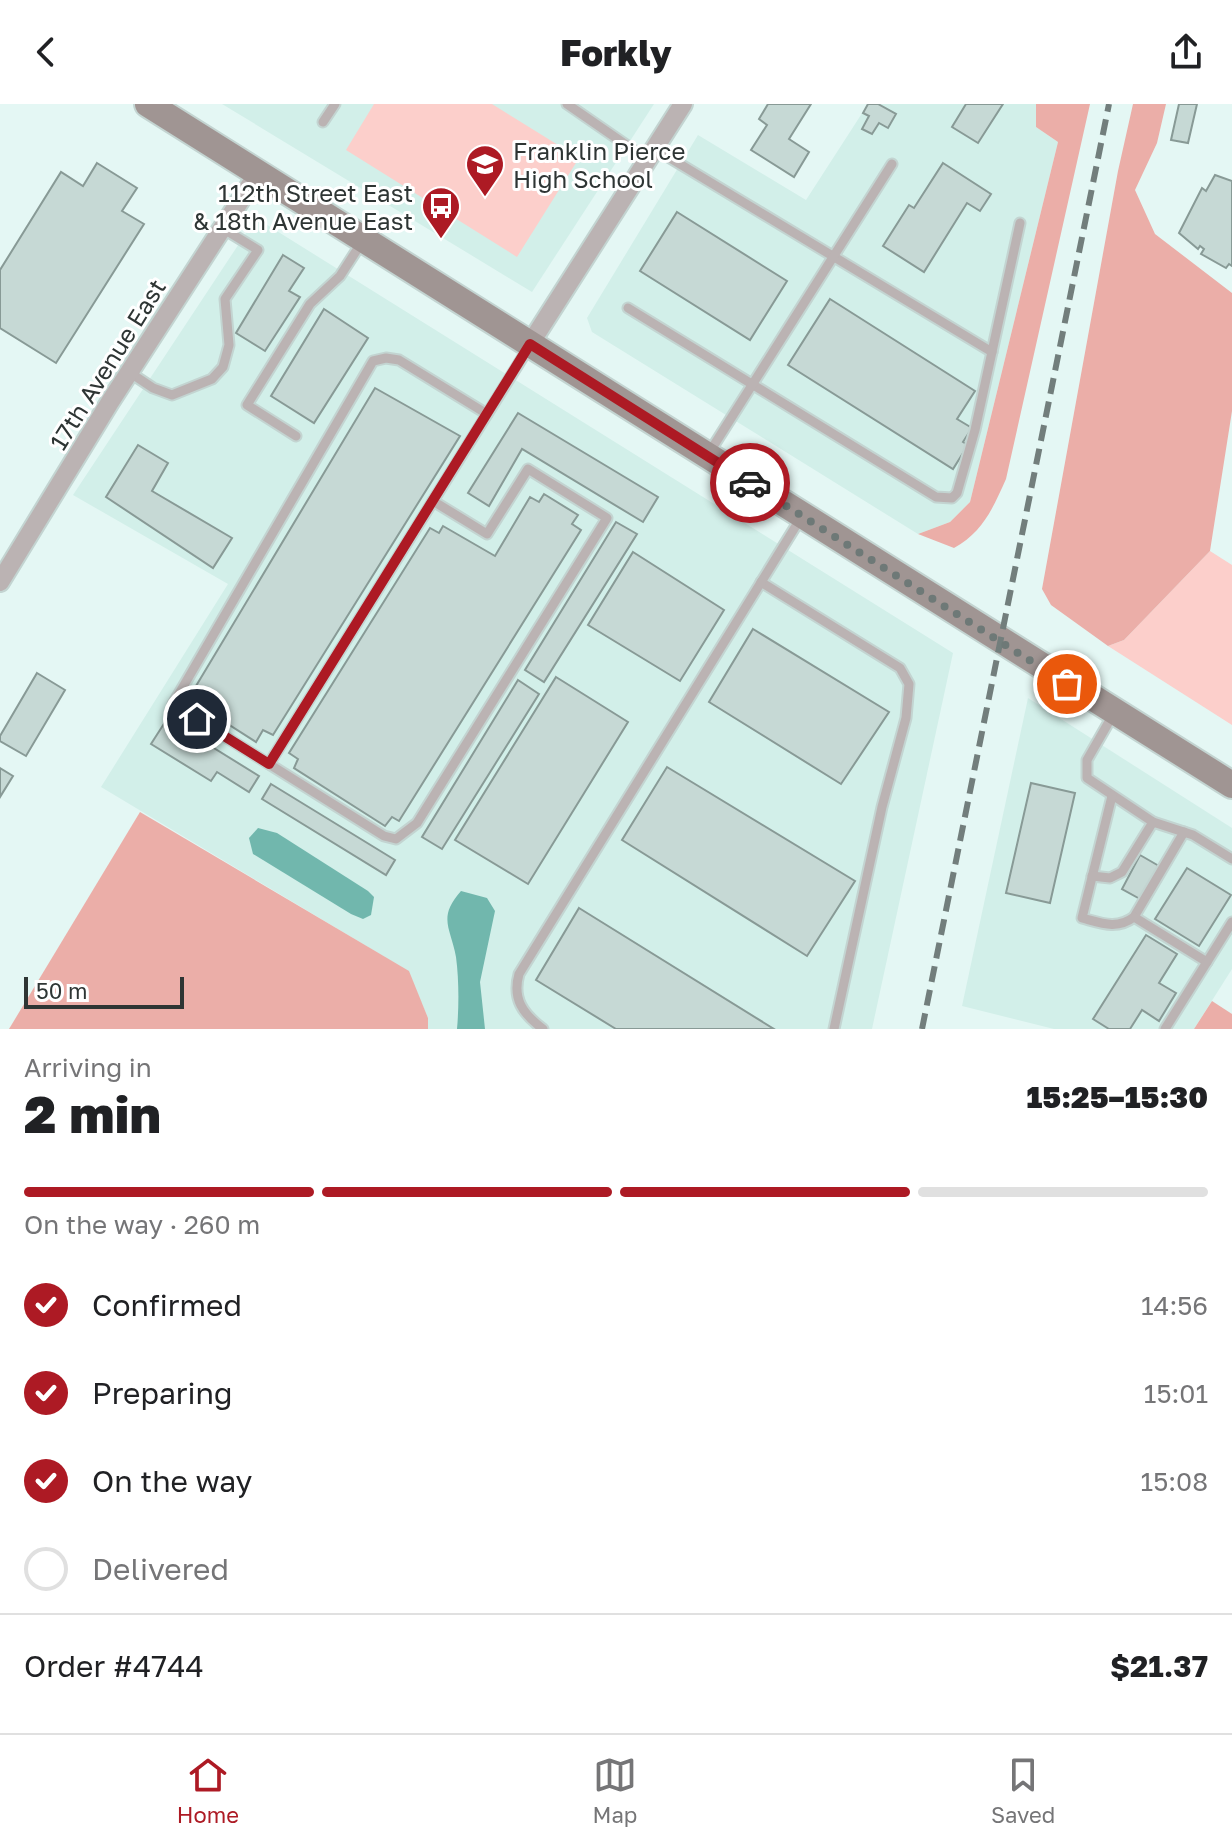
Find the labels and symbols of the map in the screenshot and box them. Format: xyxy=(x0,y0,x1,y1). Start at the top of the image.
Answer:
place label: Franklin Pierce High School xyxy=(513,136,685,193)
school or university icon: Franklin Pierce High School xyxy=(464,143,506,198)
place label: 112th Street East & 18th Avenue East xyxy=(193,178,413,235)
bus stop icon: 112th Street East & 18th Avenue East xyxy=(420,185,462,240)
street label: 17th Avenue East xyxy=(43,273,171,455)
courier xyxy=(710,443,790,523)
pin xyxy=(1033,650,1101,718)
pin xyxy=(163,685,231,753)
scale bar xyxy=(24,973,184,1009)

